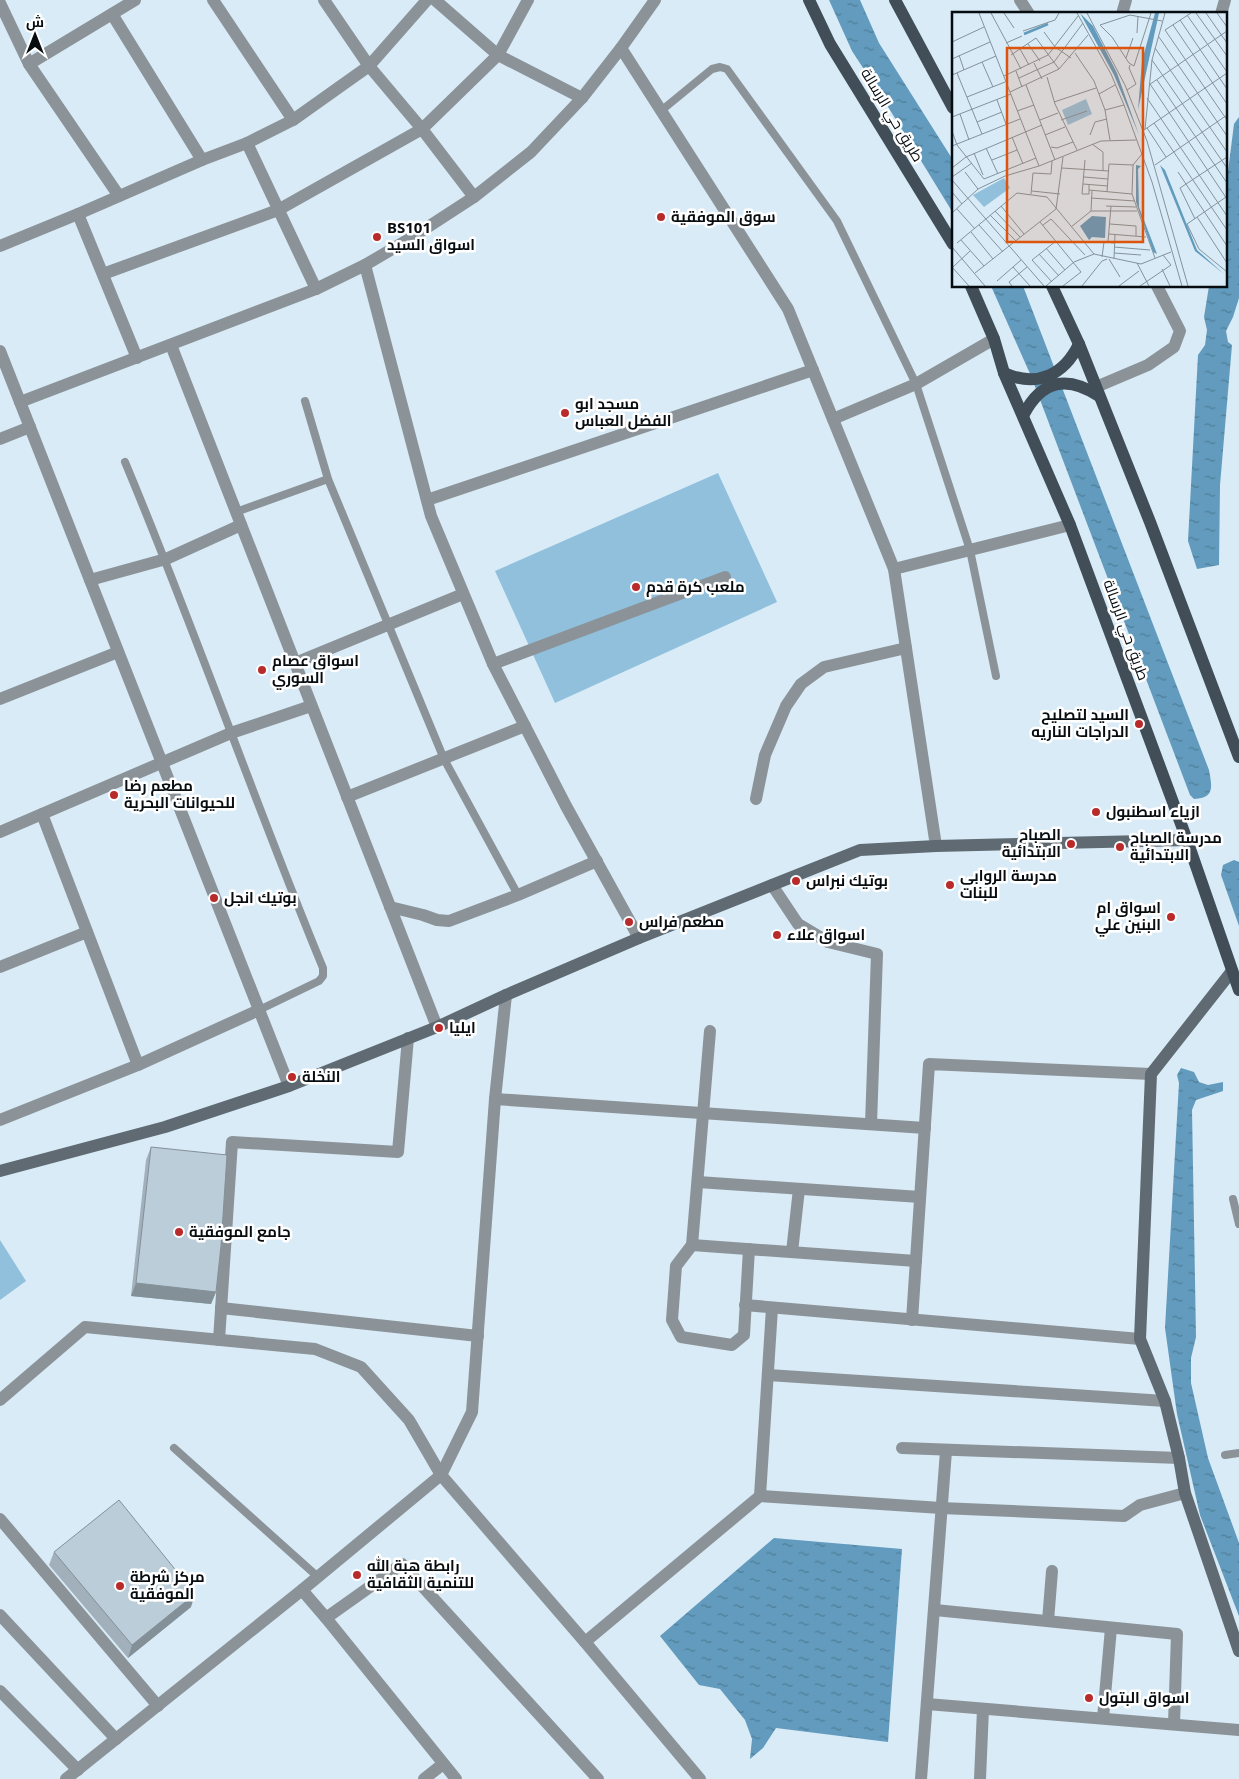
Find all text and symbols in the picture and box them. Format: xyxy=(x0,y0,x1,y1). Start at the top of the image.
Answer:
north arrow xyxy=(10,10,60,60)
text: ش xyxy=(26,12,44,31)
inset map xyxy=(952,12,1226,288)
street label: طريق حي الرسالة xyxy=(854,64,929,167)
place label: سوق الموفقية xyxy=(671,206,776,226)
marker: سوق الموفقية xyxy=(655,211,667,223)
place label: BS101 اسواق السيد xyxy=(387,217,475,254)
marker: BS101 اسواق السيد xyxy=(371,231,383,243)
place label: مسجد ابو الفضل العباس xyxy=(575,393,672,430)
marker: مسجد ابو الفضل العباس xyxy=(559,407,571,419)
place label: ملعب كرة قدم xyxy=(646,576,745,597)
street label: طريق حي الرسالة xyxy=(1097,576,1154,684)
marker: ملعب كرة قدم xyxy=(630,581,642,593)
place label: اسواق عصام السوري xyxy=(272,650,359,690)
marker: اسواق عصام السوري xyxy=(256,664,268,676)
place label: السيد لتصليح الدراجات الناريه xyxy=(1031,704,1129,741)
marker: السيد لتصليح الدراجات الناريه xyxy=(1133,718,1145,730)
place label: مطعم رضا للحيوانات البحرية xyxy=(124,775,235,812)
marker: مطعم رضا للحيوانات البحرية xyxy=(108,789,120,801)
place label: ازياء اسطنبول xyxy=(1106,801,1200,821)
marker: ازياء اسطنبول xyxy=(1090,806,1102,818)
place label: الصباح الابتدائية xyxy=(1002,824,1061,861)
place label: مدرسة الصباح الابتدائية xyxy=(1130,827,1222,864)
marker: الصباح الابتدائية xyxy=(1065,838,1077,850)
marker: مدرسة الصباح الابتدائية xyxy=(1114,841,1126,853)
place label: مدرسة الروابي للبنات xyxy=(960,865,1057,902)
place label: بوتيك نبراس xyxy=(806,870,888,890)
marker: بوتيك نبراس xyxy=(790,875,802,887)
marker: مدرسة الروابي للبنات xyxy=(944,879,956,891)
place label: بوتيك انجل xyxy=(224,887,297,907)
marker: بوتيك انجل xyxy=(208,892,220,904)
place label: اسواق ام البنين علي xyxy=(1095,897,1161,937)
place label: مطعم فراس xyxy=(639,911,724,932)
marker: اسواق ام البنين علي xyxy=(1165,911,1177,923)
marker: مطعم فراس xyxy=(623,916,635,928)
place label: اسواق علاء xyxy=(787,924,865,944)
marker: اسواق علاء xyxy=(771,929,783,941)
place label: ايليا xyxy=(449,1017,476,1037)
marker: ايليا xyxy=(433,1022,445,1034)
place label: النخلة xyxy=(302,1066,341,1086)
marker: النخلة xyxy=(286,1071,298,1083)
place label: جامع الموفقية xyxy=(189,1221,291,1242)
marker: جامع الموفقية xyxy=(173,1226,185,1238)
place label: رابطة هبة الله للتنمية الثقافية xyxy=(367,1555,474,1592)
place label: مركز شرطة الموفقية xyxy=(130,1566,205,1603)
marker: رابطة هبة الله للتنمية الثقافية xyxy=(351,1569,363,1581)
marker: مركز شرطة الموفقية xyxy=(114,1580,126,1592)
place label: اسواق البتول xyxy=(1099,1687,1190,1707)
marker: اسواق البتول xyxy=(1083,1692,1095,1704)

